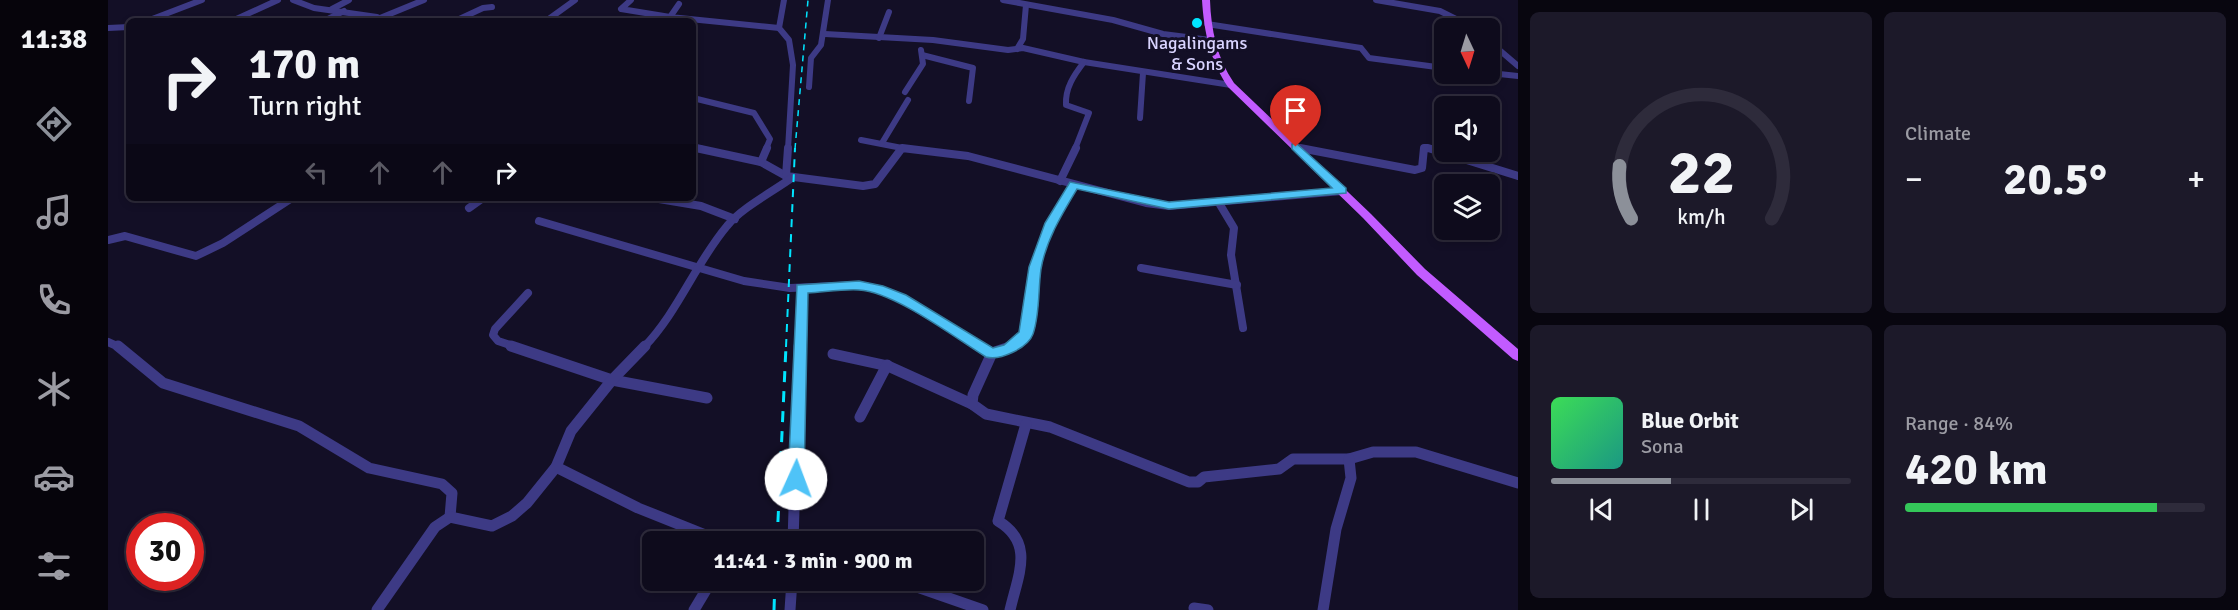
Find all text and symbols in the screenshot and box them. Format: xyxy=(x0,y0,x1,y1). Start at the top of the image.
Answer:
marker: Nagalingams & Sons xyxy=(1190,16,1204,30)
north arrow xyxy=(1434,18,1500,84)
map controls xyxy=(1434,18,1500,240)
text: 11:38 xyxy=(21,23,87,56)
place label: Nagalingams & Sons xyxy=(1147,32,1247,75)
text: 170 m xyxy=(249,39,360,90)
icon: right xyxy=(150,42,228,120)
pin xyxy=(1270,85,1321,147)
text: Turn right xyxy=(249,90,362,123)
icon: arrive xyxy=(1279,94,1312,127)
button: sound xyxy=(1434,96,1500,162)
icon: directions xyxy=(33,103,75,145)
text: Climate xyxy=(1905,121,1971,146)
text: 22 xyxy=(1667,134,1735,211)
text: 20.5° xyxy=(2003,152,2107,207)
icon: left xyxy=(300,156,333,189)
icon: ahead xyxy=(363,156,396,189)
icon: ahead xyxy=(426,156,459,189)
icon: right xyxy=(489,156,522,189)
text: − xyxy=(1905,159,1923,200)
text: + xyxy=(2187,159,2205,200)
button: layers xyxy=(1434,174,1500,240)
icon: music xyxy=(33,191,75,233)
text: km/h xyxy=(1677,205,1725,231)
icon: phone xyxy=(33,279,75,321)
icon: climate xyxy=(33,368,75,410)
text: Blue Orbit xyxy=(1641,407,1739,434)
text: Range · 84% xyxy=(1905,411,2013,436)
text: Sona xyxy=(1641,434,1684,459)
text: 420 km xyxy=(1905,442,2048,497)
position arrow xyxy=(764,447,828,511)
icon: car xyxy=(33,456,75,498)
icon: previous xyxy=(1585,493,1618,526)
icon: pause xyxy=(1685,493,1718,526)
icon: next xyxy=(1785,493,1818,526)
speed limit sign: 30 xyxy=(126,513,204,591)
icon: filters xyxy=(33,545,75,587)
text: 11:41 · 3 min · 900 m xyxy=(713,547,913,574)

